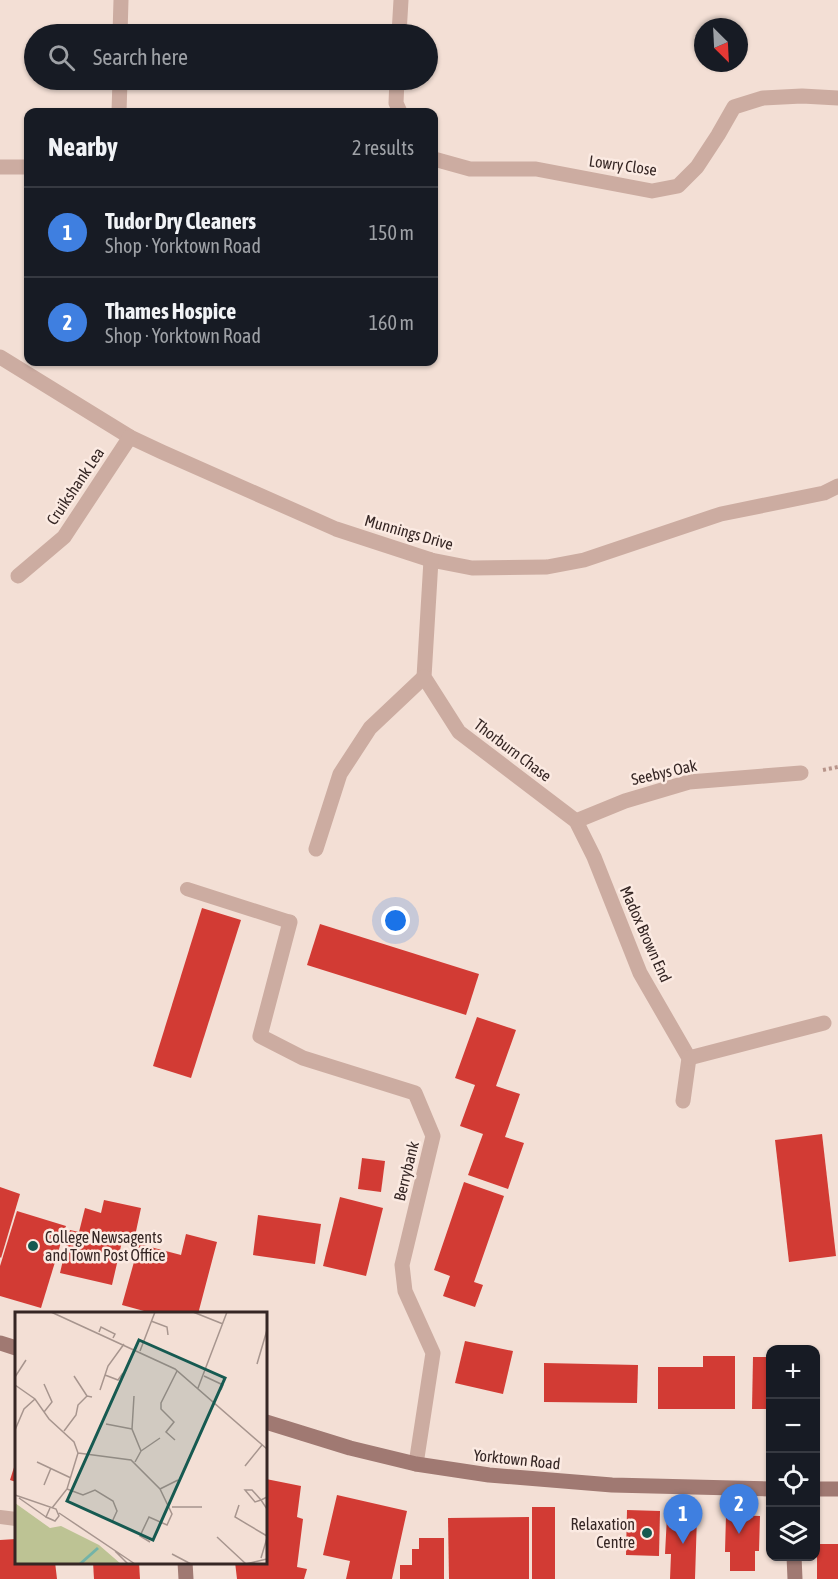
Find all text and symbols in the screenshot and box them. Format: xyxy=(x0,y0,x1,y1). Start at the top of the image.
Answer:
north arrow xyxy=(694,18,748,72)
search box xyxy=(24,24,438,90)
icon: search xyxy=(45,41,78,74)
text: Search here xyxy=(93,44,188,70)
text: Nearby xyxy=(48,132,118,162)
text: 2 results xyxy=(352,136,414,159)
street label: Lowry Close xyxy=(588,151,658,180)
text: Tudor Dry Cleaners xyxy=(105,208,256,234)
text: 1 xyxy=(63,221,72,244)
text: 150 m xyxy=(369,221,414,244)
text: Shop · Yorktown Road xyxy=(105,234,261,257)
text: Thames Hospice xyxy=(105,298,236,324)
text: 2 xyxy=(63,311,72,334)
text: 160 m xyxy=(369,311,414,334)
text: Shop · Yorktown Road xyxy=(105,324,261,347)
street label: Cruikshank Lea xyxy=(43,444,107,528)
street label: Munnings Drive xyxy=(362,511,455,554)
street label: Thorburn Chase xyxy=(471,715,555,785)
street label: Seebys Oak xyxy=(629,756,699,789)
street label: Madox Brown End xyxy=(617,883,675,985)
your location xyxy=(381,906,410,935)
street label: Berrybank xyxy=(390,1139,423,1203)
place label: College Newsagents and Town Post Office xyxy=(45,1228,165,1264)
marker: College Newsagents and Town Post Office xyxy=(26,1239,40,1253)
inset map xyxy=(15,1312,267,1564)
map controls xyxy=(766,1345,820,1561)
button: + xyxy=(766,1345,820,1399)
button: − xyxy=(766,1399,820,1453)
street label: Yorktown Road xyxy=(473,1445,561,1473)
button: locate xyxy=(766,1453,820,1507)
pin: 2 xyxy=(720,1484,758,1534)
pin: 1 xyxy=(664,1494,702,1544)
button: layers xyxy=(766,1507,820,1561)
place label: Relaxation Centre xyxy=(571,1515,635,1551)
marker: Relaxation Centre xyxy=(640,1526,654,1540)

